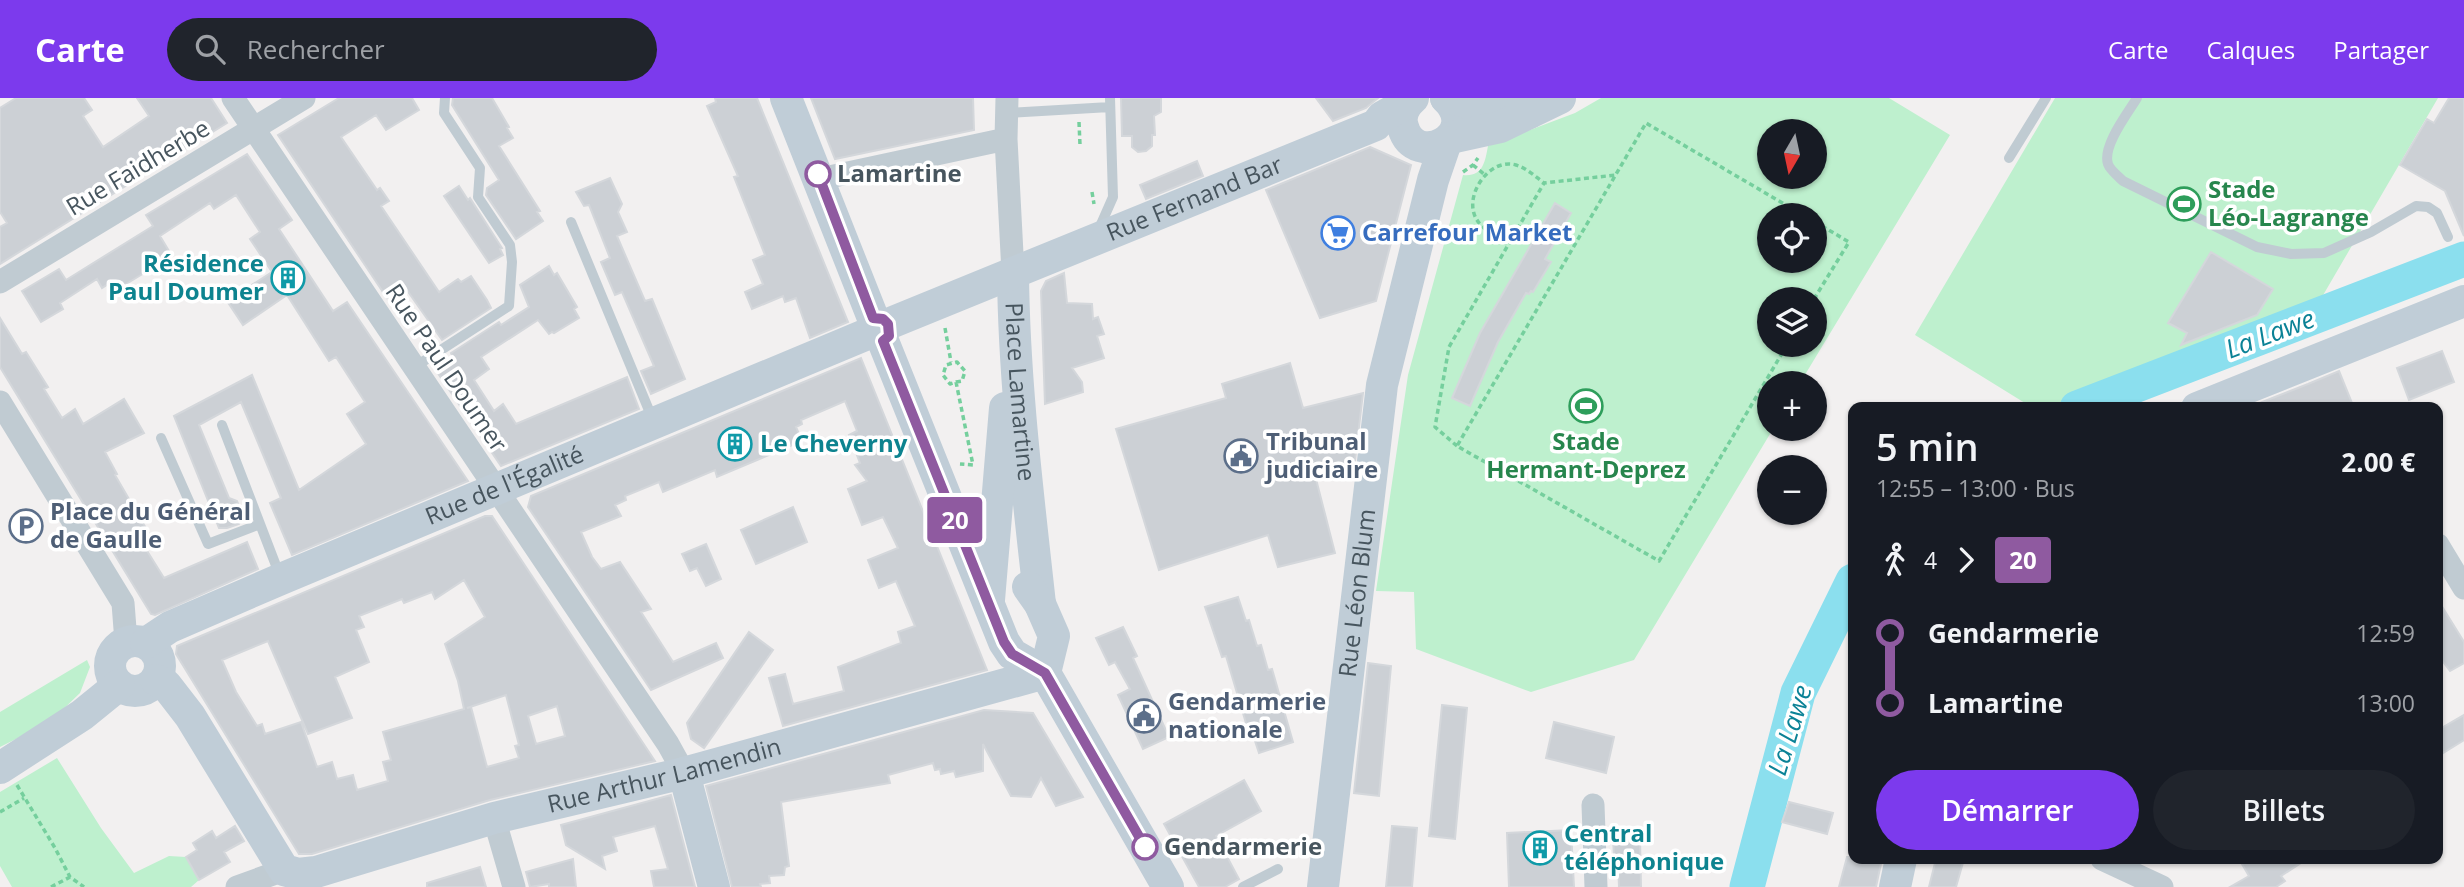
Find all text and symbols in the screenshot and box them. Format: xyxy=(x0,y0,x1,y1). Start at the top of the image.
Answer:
search box xyxy=(167,18,657,81)
text: Carte xyxy=(35,27,125,72)
icon: search xyxy=(191,30,229,68)
text: Rechercher xyxy=(247,31,385,67)
text: Carte xyxy=(2108,33,2168,66)
text: Calques xyxy=(2206,33,2295,66)
text: Partager xyxy=(2333,33,2429,66)
street label: Rue Faidherbe xyxy=(59,111,215,223)
north arrow xyxy=(1757,119,1827,189)
map controls xyxy=(1757,119,1827,525)
street label: Rue Fernand Bar xyxy=(1101,147,1287,248)
place label: Lamartine xyxy=(837,156,962,189)
marker: Lamartine xyxy=(805,161,831,187)
place label: Stade Léo-Lagrange xyxy=(2208,172,2369,233)
sports icon: Stade Léo-Lagrange xyxy=(2165,185,2203,223)
button: locate xyxy=(1757,203,1827,273)
supermarket icon: Carrefour Market xyxy=(1319,214,1357,252)
place label: Carrefour Market xyxy=(1362,215,1572,248)
place label: Résidence Paul Doumer xyxy=(108,246,264,307)
building icon: Résidence Paul Doumer xyxy=(269,259,307,297)
street label: Rue Paul Doumer xyxy=(379,277,516,458)
button: layers xyxy=(1757,287,1827,357)
water label: La Lawe xyxy=(2220,300,2319,366)
street label: Place Lamartine xyxy=(999,302,1044,483)
button: + xyxy=(1757,371,1827,441)
sports icon: Stade Hermant-Deprez xyxy=(1567,387,1605,425)
text: 5 min xyxy=(1876,420,1979,472)
place label: Tribunal judiciaire xyxy=(1264,424,1378,485)
place label: Stade Hermant-Deprez xyxy=(1486,424,1686,485)
building icon: Le Cheverny xyxy=(716,425,754,463)
place label: Le Cheverny xyxy=(760,426,908,459)
street label: Rue de l'Égalité xyxy=(420,436,588,532)
public building icon: Tribunal judiciaire xyxy=(1222,437,1260,475)
text: 2.00 € xyxy=(2341,444,2415,480)
button: − xyxy=(1757,455,1827,525)
text: 12:55 – 13:00 · Bus xyxy=(1876,472,2075,504)
place label: Place du Général de Gaulle xyxy=(50,494,251,555)
line badge: 20 xyxy=(923,497,986,543)
text: 20 xyxy=(941,503,969,536)
parking icon: Place du Général de Gaulle xyxy=(7,507,45,545)
street label: Rue Léon Blum xyxy=(1330,507,1382,679)
icon: walk xyxy=(1876,541,1914,579)
icon: forward xyxy=(1947,541,1985,579)
text: 20 xyxy=(2009,543,2037,576)
text: 4 xyxy=(1924,544,1937,576)
text: Gendarmerie xyxy=(1928,615,2099,651)
text: 12:59 xyxy=(2356,617,2415,649)
water label: La Lawe xyxy=(1758,680,1820,779)
place label: Gendarmerie nationale xyxy=(1168,684,1326,745)
text: Lamartine xyxy=(1928,685,2063,721)
text: 13:00 xyxy=(2356,687,2415,719)
public building icon: Gendarmerie nationale xyxy=(1125,697,1163,735)
street label: Rue Arthur Lamendin xyxy=(544,729,785,820)
button: Démarrer xyxy=(1876,770,2139,850)
button: Billets xyxy=(2153,770,2415,850)
place label: Central téléphonique xyxy=(1564,816,1724,877)
place label: Gendarmerie xyxy=(1164,829,1322,862)
building icon: Central téléphonique xyxy=(1521,829,1559,867)
marker: Gendarmerie xyxy=(1132,834,1158,860)

